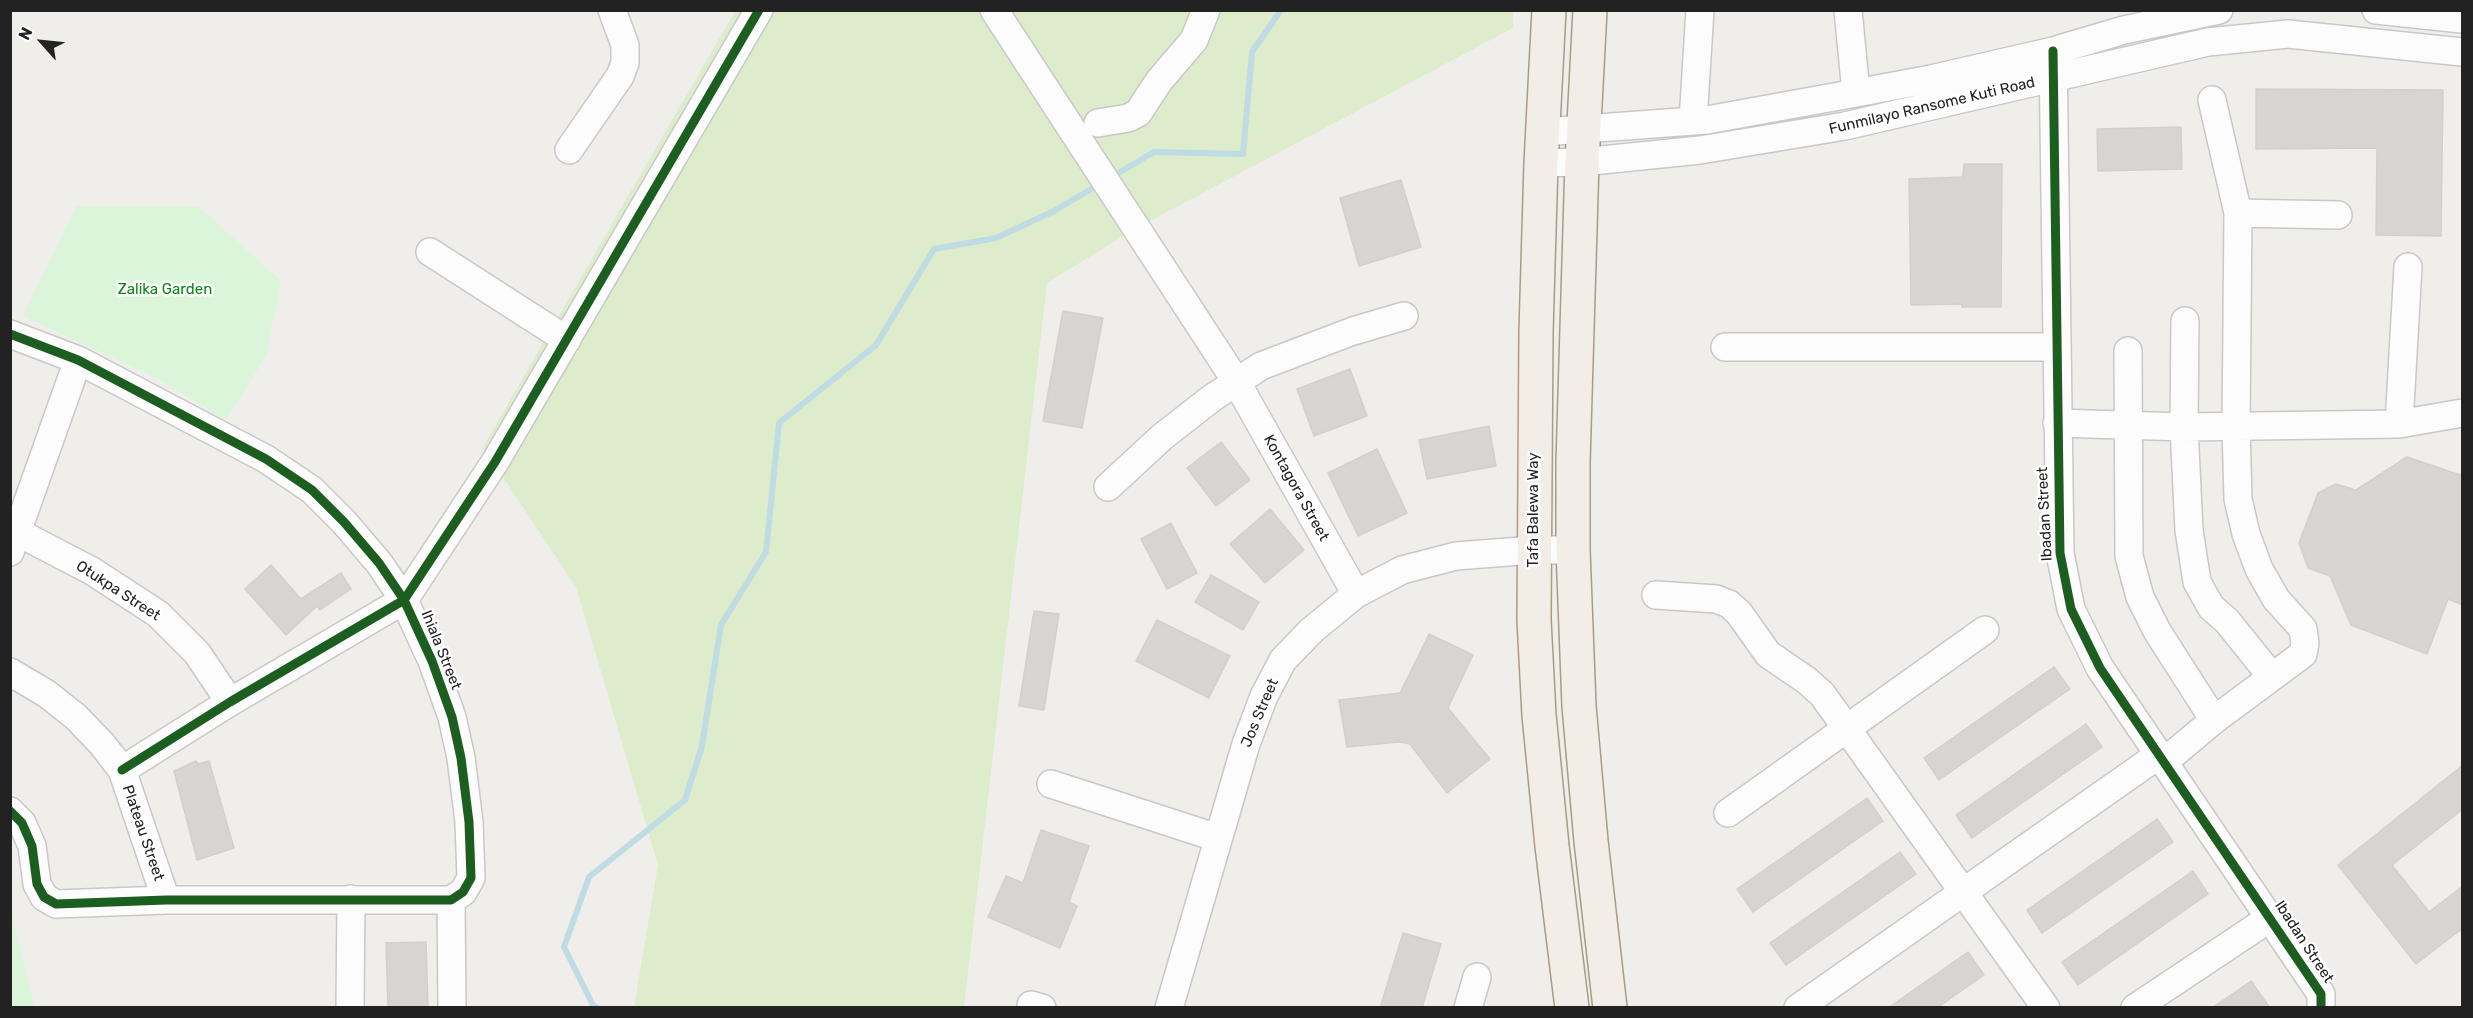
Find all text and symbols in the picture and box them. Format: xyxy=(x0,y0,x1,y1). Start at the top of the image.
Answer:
north arrow xyxy=(12,12,72,72)
text: N xyxy=(14,24,37,43)
street label: Funmilayo Ransome Kuti Road xyxy=(1827,73,2037,139)
park label: Zalika Garden xyxy=(118,281,212,299)
street label: Kontagora Street xyxy=(1259,432,1333,544)
street label: Tafa Balewa Way xyxy=(1525,452,1543,568)
street label: Ibadan Street xyxy=(2034,466,2056,562)
street label: Otukpa Street xyxy=(72,557,164,625)
street label: Ihiala Street xyxy=(417,608,465,692)
street label: Jos Street xyxy=(1237,676,1283,750)
street label: Plateau Street xyxy=(118,783,168,883)
street label: Ibadan Street xyxy=(2271,897,2337,987)

